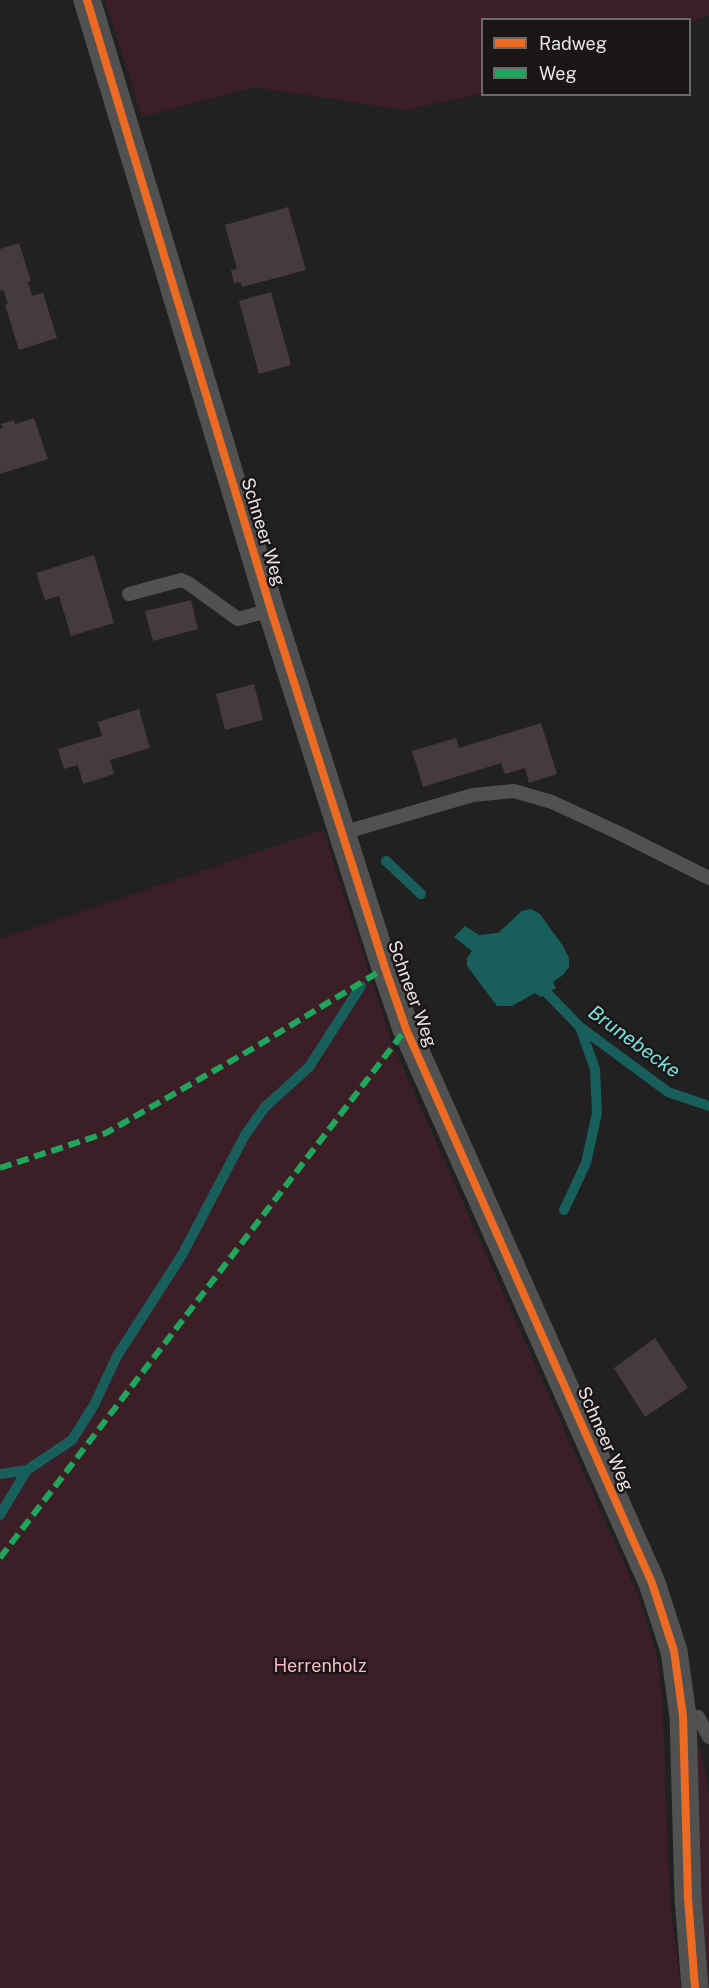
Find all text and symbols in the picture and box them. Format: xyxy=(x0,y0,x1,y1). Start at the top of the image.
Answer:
legend xyxy=(481,18,691,96)
text: Radweg xyxy=(539,33,607,54)
text: Weg xyxy=(539,63,577,84)
street label: Schneer Weg xyxy=(236,475,290,589)
street label: Schneer Weg xyxy=(383,938,441,1050)
water label: Brunebecke xyxy=(583,1001,685,1083)
street label: Schneer Weg xyxy=(572,1383,638,1495)
park label: Herrenholz xyxy=(273,1655,367,1677)

